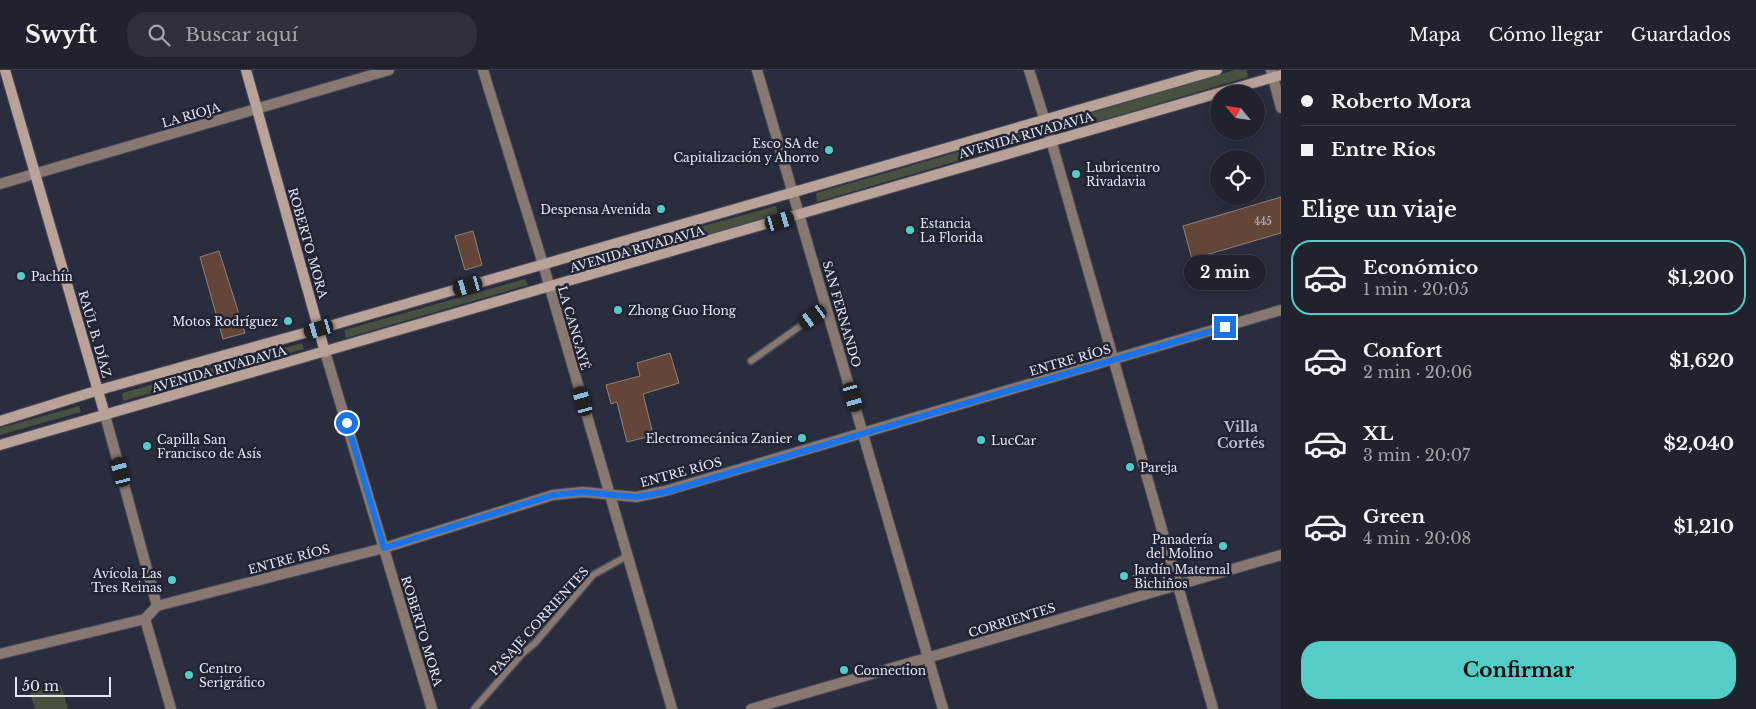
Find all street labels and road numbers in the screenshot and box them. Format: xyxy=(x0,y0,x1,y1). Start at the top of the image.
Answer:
street label: LA RIOJA xyxy=(160,99,223,131)
street label: AVENIDA RIVADAVIA xyxy=(956,108,1096,162)
street label: ROBERTO MORA xyxy=(285,186,331,301)
street label: AVENIDA RIVADAVIA xyxy=(567,222,707,276)
street label: SAN FERNANDO xyxy=(820,259,864,369)
street label: LA CANGAYÉ xyxy=(555,284,594,372)
street label: RAÚL B. DÍAZ xyxy=(75,288,116,379)
street label: ENTRE RÍOS xyxy=(1027,340,1113,379)
street label: AVENIDA RIVADAVIA xyxy=(149,342,289,396)
street label: ENTRE RÍOS xyxy=(638,453,724,490)
street label: ENTRE RÍOS xyxy=(246,540,332,577)
street label: PASAJE CORRIENTES xyxy=(486,563,592,678)
street label: ROBERTO MORA xyxy=(398,574,446,689)
street label: CORRIENTES xyxy=(967,600,1058,640)

